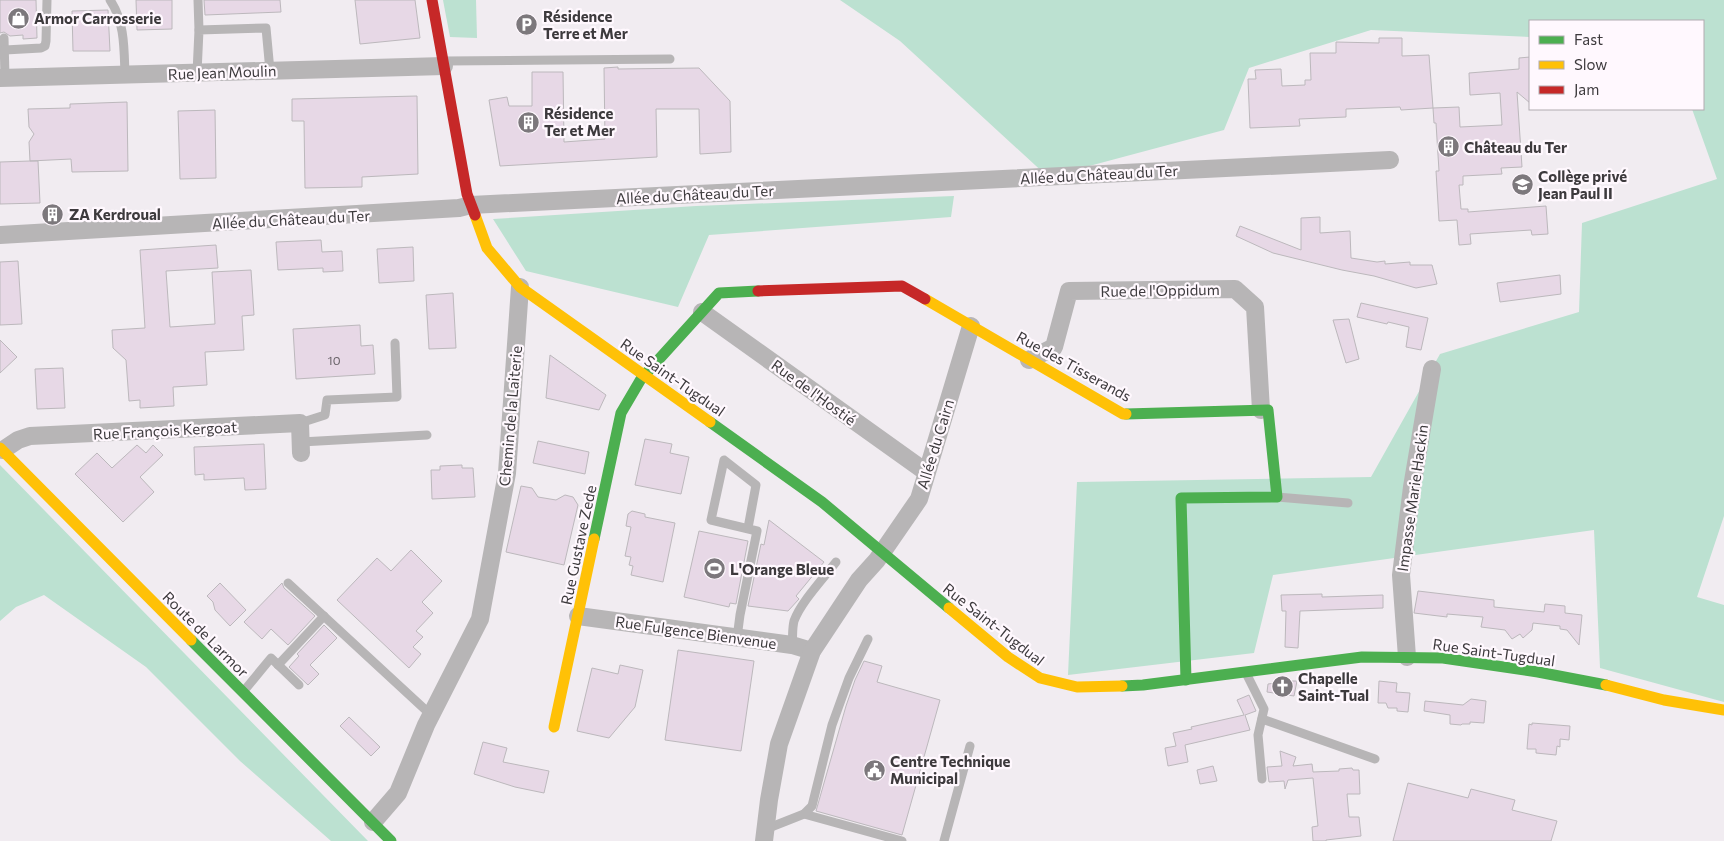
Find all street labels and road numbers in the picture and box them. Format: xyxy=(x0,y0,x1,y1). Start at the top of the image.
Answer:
street label: Rue Jean Moulin xyxy=(167,61,277,83)
street label: Allée du Château du Ter xyxy=(1019,161,1179,187)
street label: Allée du Château du Ter xyxy=(615,181,775,207)
street label: Allée du Château du Ter xyxy=(211,206,371,232)
street label: Rue de l'Oppidum xyxy=(1100,280,1220,300)
street label: Rue des Tisserands xyxy=(1014,327,1135,405)
street label: Rue Saint-Tugdual xyxy=(617,334,729,420)
street label: Chemin de la Laiterie xyxy=(495,345,525,487)
street label: Rue de l'Hostié xyxy=(768,355,860,429)
street label: Allée du Cairn xyxy=(913,397,957,491)
street label: Rue François Kergoat xyxy=(93,417,237,443)
street label: Impasse Marie Hackin xyxy=(1393,423,1431,573)
street label: Rue Gustave Zede xyxy=(557,483,599,606)
street label: Rue Saint-Tugdual xyxy=(940,579,1048,669)
street label: Route de Larmor xyxy=(159,587,253,681)
street label: Rue Fulgence Bienvenue xyxy=(614,612,778,652)
street label: Rue Saint-Tugdual xyxy=(1432,635,1556,669)

